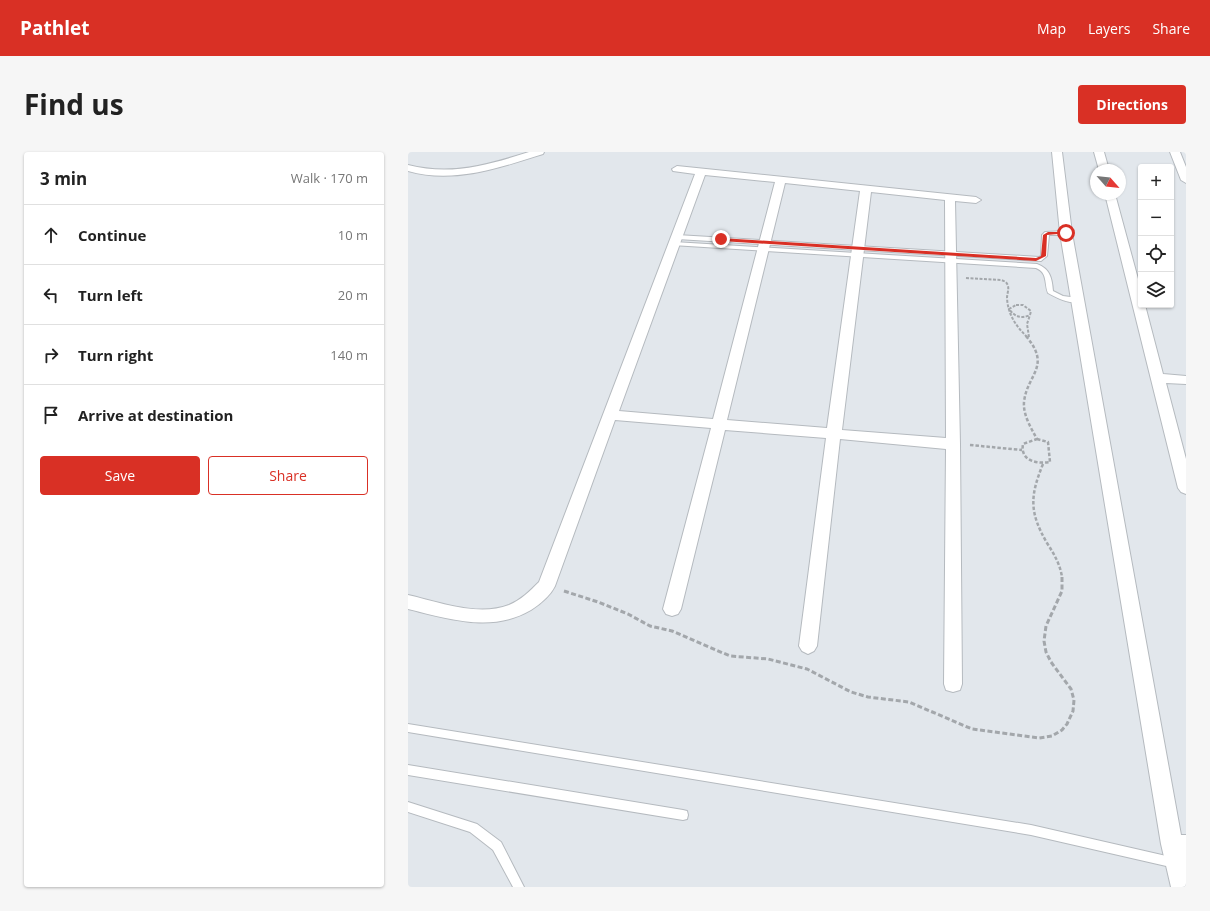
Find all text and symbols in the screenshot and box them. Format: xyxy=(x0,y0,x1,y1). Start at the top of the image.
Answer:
text: Pathlet xyxy=(20,15,89,41)
text: Map xyxy=(1037,19,1066,38)
text: Layers xyxy=(1088,19,1130,38)
text: Share xyxy=(1152,19,1190,38)
text: Find us xyxy=(24,85,124,123)
button: Directions xyxy=(1078,85,1186,124)
north arrow xyxy=(1090,164,1126,200)
map controls xyxy=(1138,164,1174,308)
button: + xyxy=(1138,164,1174,200)
text: 3 min xyxy=(40,167,87,190)
text: Walk · 170 m xyxy=(291,169,368,187)
button: − xyxy=(1138,200,1174,236)
icon: ahead xyxy=(40,224,62,246)
route start xyxy=(1057,224,1075,242)
text: Continue xyxy=(78,225,146,245)
text: 10 m xyxy=(338,226,368,244)
route end xyxy=(712,230,730,248)
button: locate xyxy=(1138,236,1174,272)
button: layers xyxy=(1138,272,1174,308)
icon: left xyxy=(40,284,62,306)
text: Turn left xyxy=(78,285,143,305)
text: 20 m xyxy=(338,286,368,304)
icon: right xyxy=(40,344,62,366)
text: Turn right xyxy=(78,345,153,365)
text: 140 m xyxy=(330,346,368,364)
icon: arrive xyxy=(40,404,62,426)
text: Arrive at destination xyxy=(78,405,233,425)
button: Save xyxy=(40,456,200,495)
button: Share xyxy=(208,456,368,495)

